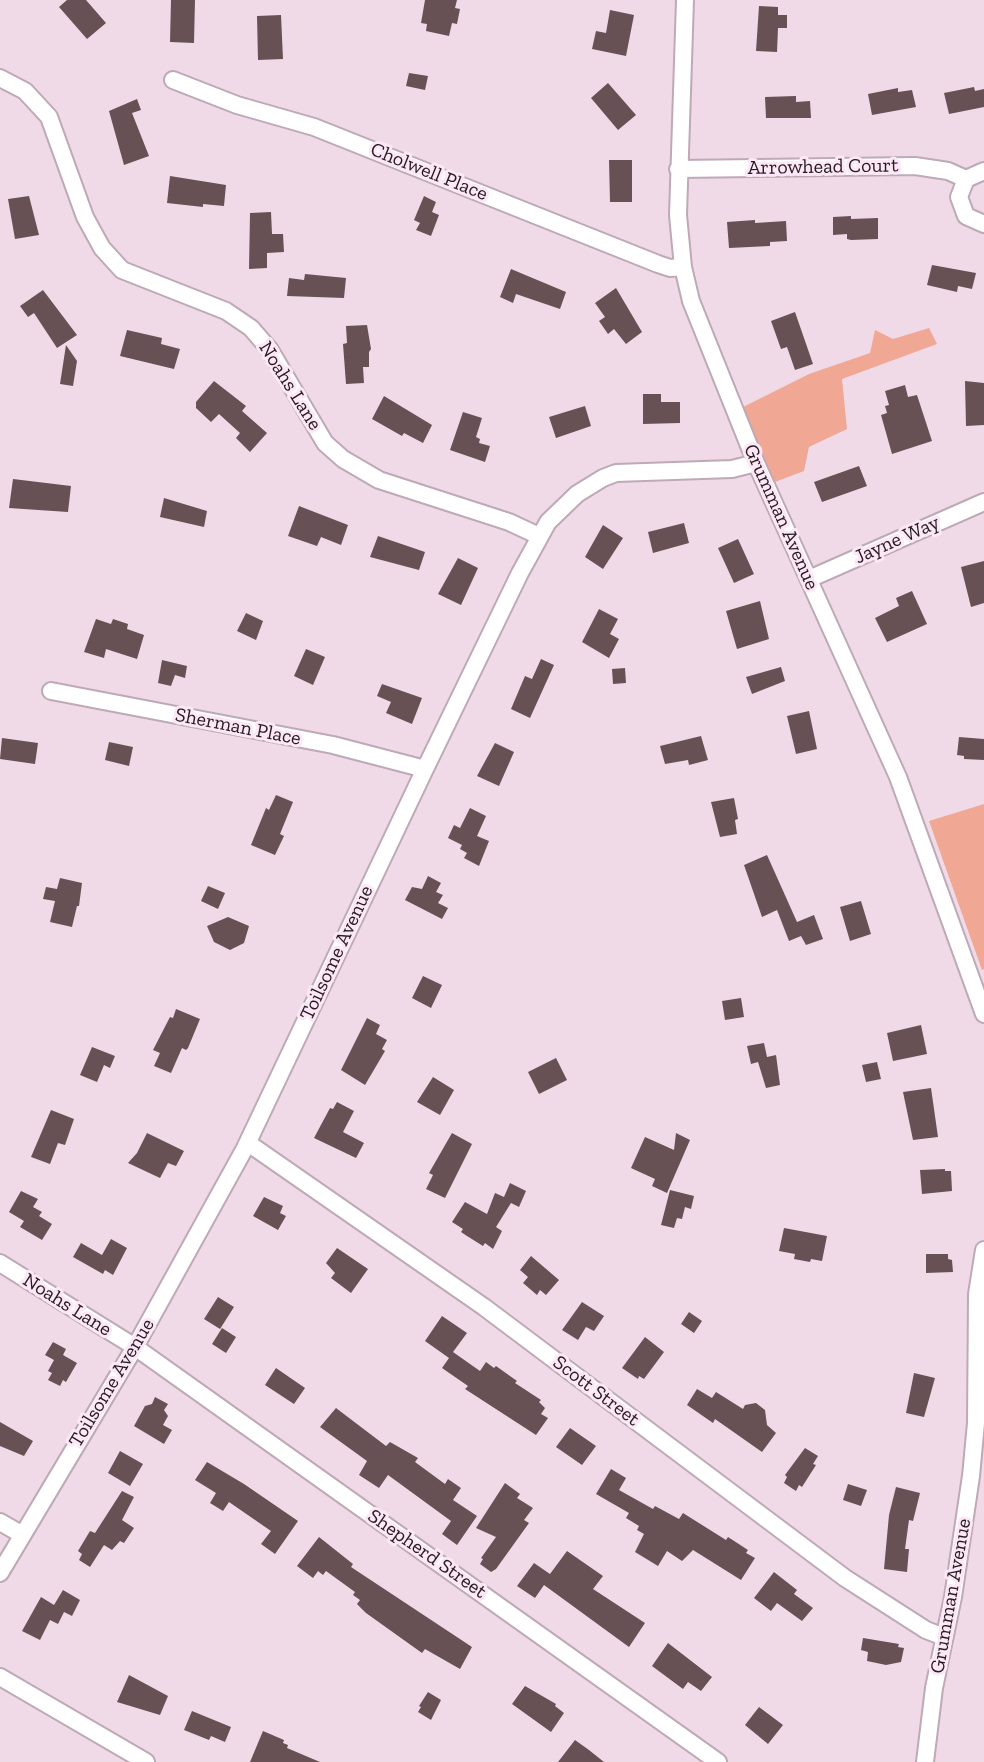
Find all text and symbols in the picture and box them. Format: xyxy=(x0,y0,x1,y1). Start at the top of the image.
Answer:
street label: Cholwell Place xyxy=(367,138,491,206)
street label: Arrowhead Court xyxy=(747,154,899,180)
street label: Noahs Lane xyxy=(253,337,327,435)
street label: Grumman Avenue xyxy=(738,440,824,594)
street label: Jayne Way xyxy=(851,511,943,569)
street label: Sherman Place xyxy=(173,703,303,751)
street label: Toilsome Avenue xyxy=(295,882,379,1024)
street label: Noahs Lane xyxy=(18,1268,116,1342)
street label: Toilsome Avenue xyxy=(64,1314,160,1452)
street label: Scott Street xyxy=(548,1351,644,1431)
street label: Shepherd Street xyxy=(363,1504,491,1604)
street label: Grumman Avenue xyxy=(926,1517,976,1675)

